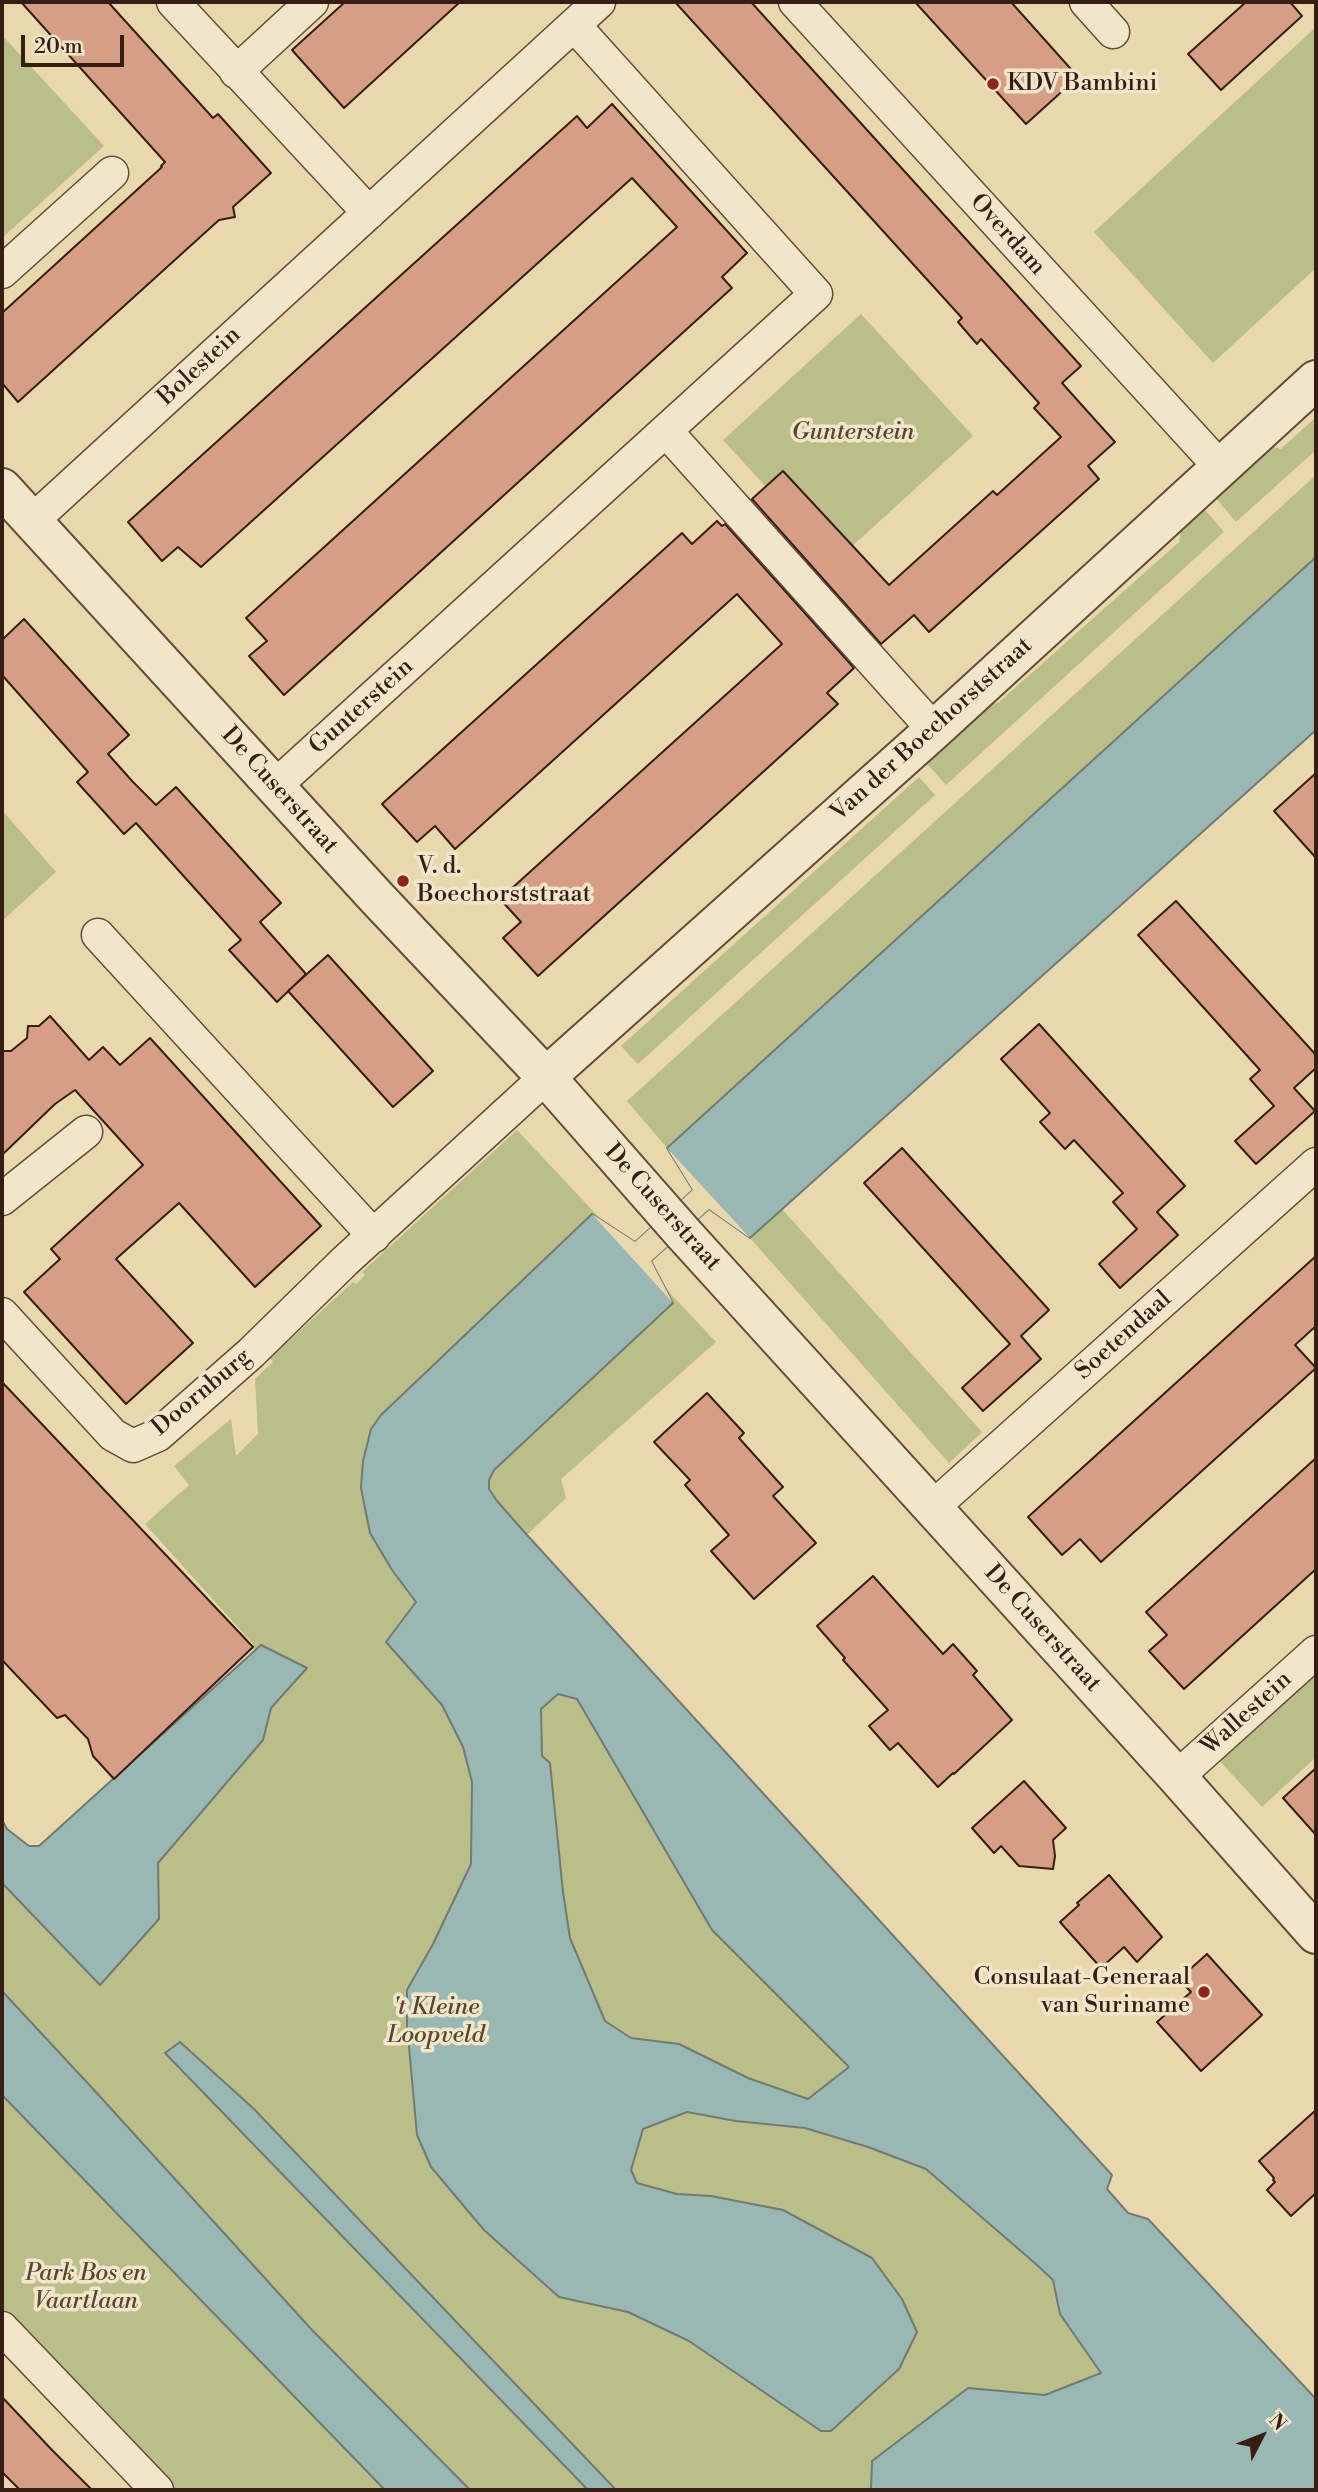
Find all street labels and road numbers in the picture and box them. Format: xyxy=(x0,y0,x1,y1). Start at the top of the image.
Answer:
street label: Overdam xyxy=(963,188,1051,282)
street label: Bolestein xyxy=(153,321,247,413)
street label: Van der Boechorststraat xyxy=(825,632,1039,828)
street label: Gunterstein xyxy=(304,653,420,761)
street label: De Cuserstraat xyxy=(214,721,344,861)
street label: De Cuserstraat xyxy=(597,1138,727,1278)
street label: Soetendaal xyxy=(1070,1285,1178,1387)
street label: Doornburg xyxy=(147,1343,257,1443)
street label: De Cuserstraat xyxy=(977,1559,1107,1699)
street label: Wallestein xyxy=(1196,1666,1298,1762)

